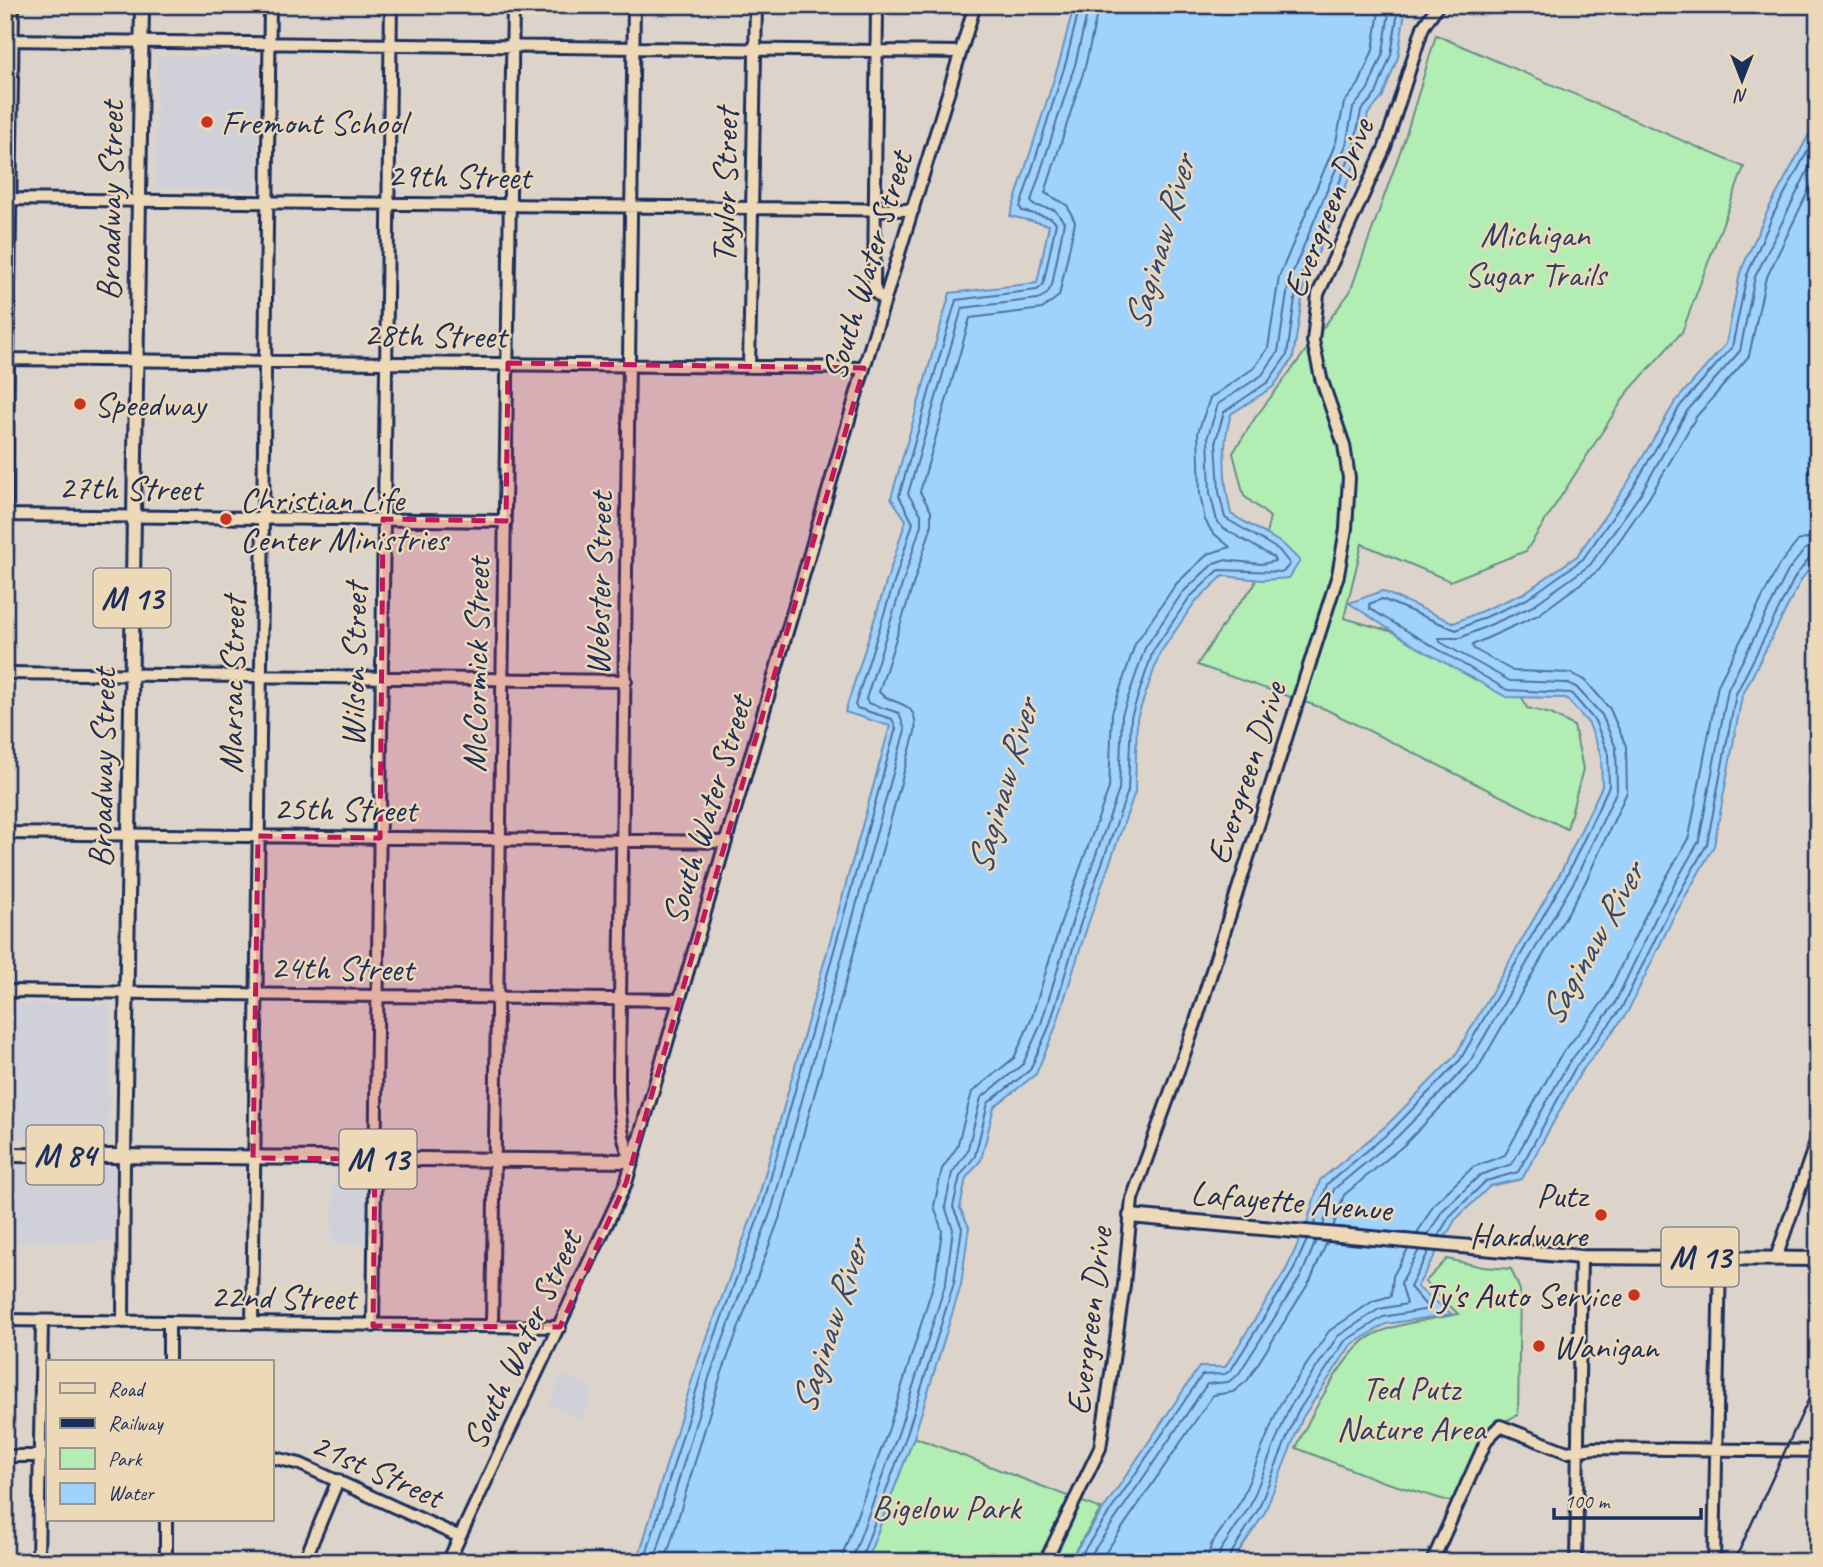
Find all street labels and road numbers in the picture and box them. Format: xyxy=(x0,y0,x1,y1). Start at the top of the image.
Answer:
street label: Broadway Street xyxy=(86,98,134,301)
street label: Taylor Street xyxy=(701,104,749,264)
street label: Evergreen Drive xyxy=(1272,110,1385,304)
street label: South Water Street xyxy=(811,143,924,386)
street label: 29th Street xyxy=(387,152,534,200)
street label: 28th Street xyxy=(363,311,510,359)
street label: 27th Street xyxy=(58,464,205,512)
street label: Webster Street xyxy=(575,488,623,676)
street label: McCormick Street xyxy=(452,554,500,773)
road number: M 13 xyxy=(94,568,170,628)
street label: Wilson Street xyxy=(330,578,378,747)
street label: Marsac Street xyxy=(208,592,256,774)
street label: Broadway Street xyxy=(78,665,126,868)
street label: Evergreen Drive xyxy=(1195,674,1297,870)
street label: South Water Street xyxy=(651,687,764,930)
street label: 25th Street xyxy=(273,785,420,833)
street label: 24th Street xyxy=(270,944,417,992)
road number: M 84 xyxy=(27,1126,104,1184)
road number: M 13 xyxy=(340,1130,416,1189)
street label: Lafayette Avenue xyxy=(1189,1170,1396,1232)
street label: South Water Street xyxy=(452,1220,594,1457)
street label: Evergreen Drive xyxy=(1055,1222,1123,1417)
road number: M 13 xyxy=(1662,1228,1738,1287)
street label: 22nd Street xyxy=(210,1273,359,1321)
street label: 21st Street xyxy=(304,1421,453,1520)

